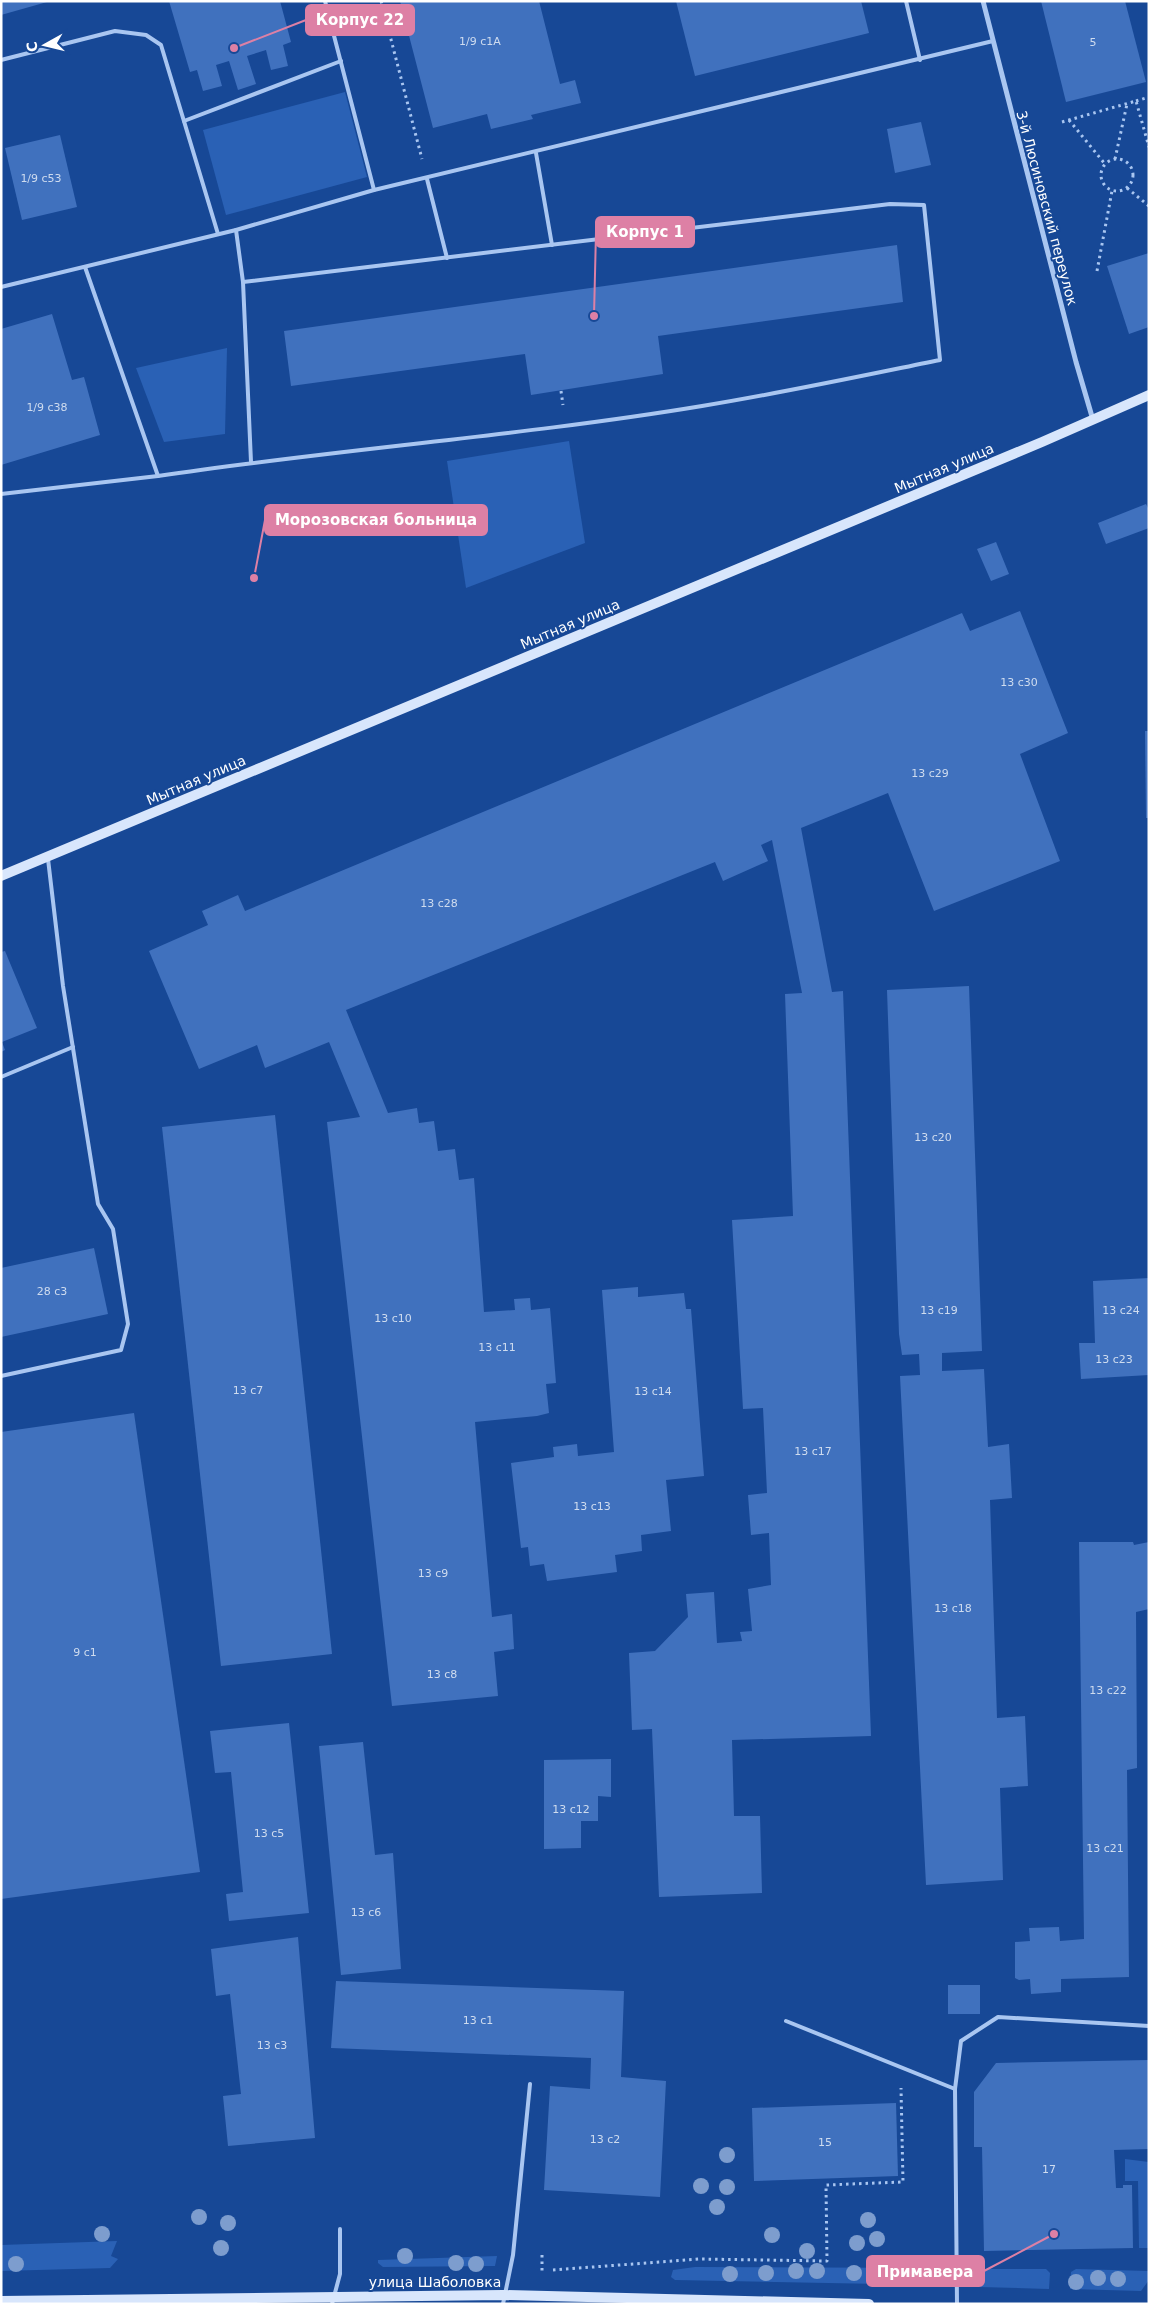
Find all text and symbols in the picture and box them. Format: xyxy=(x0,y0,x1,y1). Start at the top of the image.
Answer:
callout: Корпус 22 xyxy=(306,5,414,35)
text: Корпус 22 xyxy=(316,11,404,29)
north arrow xyxy=(20,20,70,70)
house number: 1/9 с1А xyxy=(459,35,501,48)
house number: 5 xyxy=(1090,36,1097,49)
text: С xyxy=(23,41,41,53)
street label: 3-й Люсиновский переулок xyxy=(1013,109,1081,307)
house number: 1/9 с53 xyxy=(20,172,62,185)
callout: Корпус 1 xyxy=(596,217,694,247)
text: Корпус 1 xyxy=(606,223,684,241)
house number: 1/9 с38 xyxy=(26,401,68,414)
street label: Мытная улица xyxy=(892,440,996,496)
callout: Морозовская больница xyxy=(265,505,487,535)
text: Морозовская больница xyxy=(275,511,477,529)
street label: Мытная улица xyxy=(518,596,622,652)
house number: 13 с30 xyxy=(1000,676,1038,689)
street label: Мытная улица xyxy=(144,752,248,808)
house number: 13 с29 xyxy=(911,767,949,780)
house number: 13 с28 xyxy=(420,897,458,910)
house number: 13 с20 xyxy=(914,1131,952,1144)
house number: 28 с3 xyxy=(37,1285,67,1298)
house number: 13 с19 xyxy=(920,1304,958,1317)
house number: 13 с24 xyxy=(1102,1304,1140,1317)
house number: 13 с10 xyxy=(374,1312,412,1325)
house number: 13 с11 xyxy=(478,1341,516,1354)
house number: 13 с23 xyxy=(1095,1353,1133,1366)
house number: 13 с7 xyxy=(233,1384,263,1397)
house number: 13 с14 xyxy=(634,1385,672,1398)
house number: 13 с17 xyxy=(794,1445,832,1458)
house number: 13 с13 xyxy=(573,1500,611,1513)
house number: 13 с9 xyxy=(418,1567,448,1580)
house number: 13 с18 xyxy=(934,1602,972,1615)
house number: 9 с1 xyxy=(73,1646,97,1659)
house number: 13 с8 xyxy=(427,1668,457,1681)
house number: 13 с22 xyxy=(1089,1684,1127,1697)
house number: 13 с12 xyxy=(552,1803,590,1816)
house number: 13 с5 xyxy=(254,1827,284,1840)
house number: 13 с21 xyxy=(1086,1842,1124,1855)
house number: 13 с6 xyxy=(351,1906,381,1919)
house number: 13 с1 xyxy=(463,2014,493,2027)
house number: 13 с3 xyxy=(257,2039,287,2052)
house number: 13 с2 xyxy=(590,2133,620,2146)
house number: 15 xyxy=(818,2136,832,2149)
house number: 17 xyxy=(1042,2163,1056,2176)
callout: Примавера xyxy=(867,2256,984,2286)
text: Примавера xyxy=(877,2263,973,2281)
street label: улица Шаболовка xyxy=(369,2274,501,2290)

